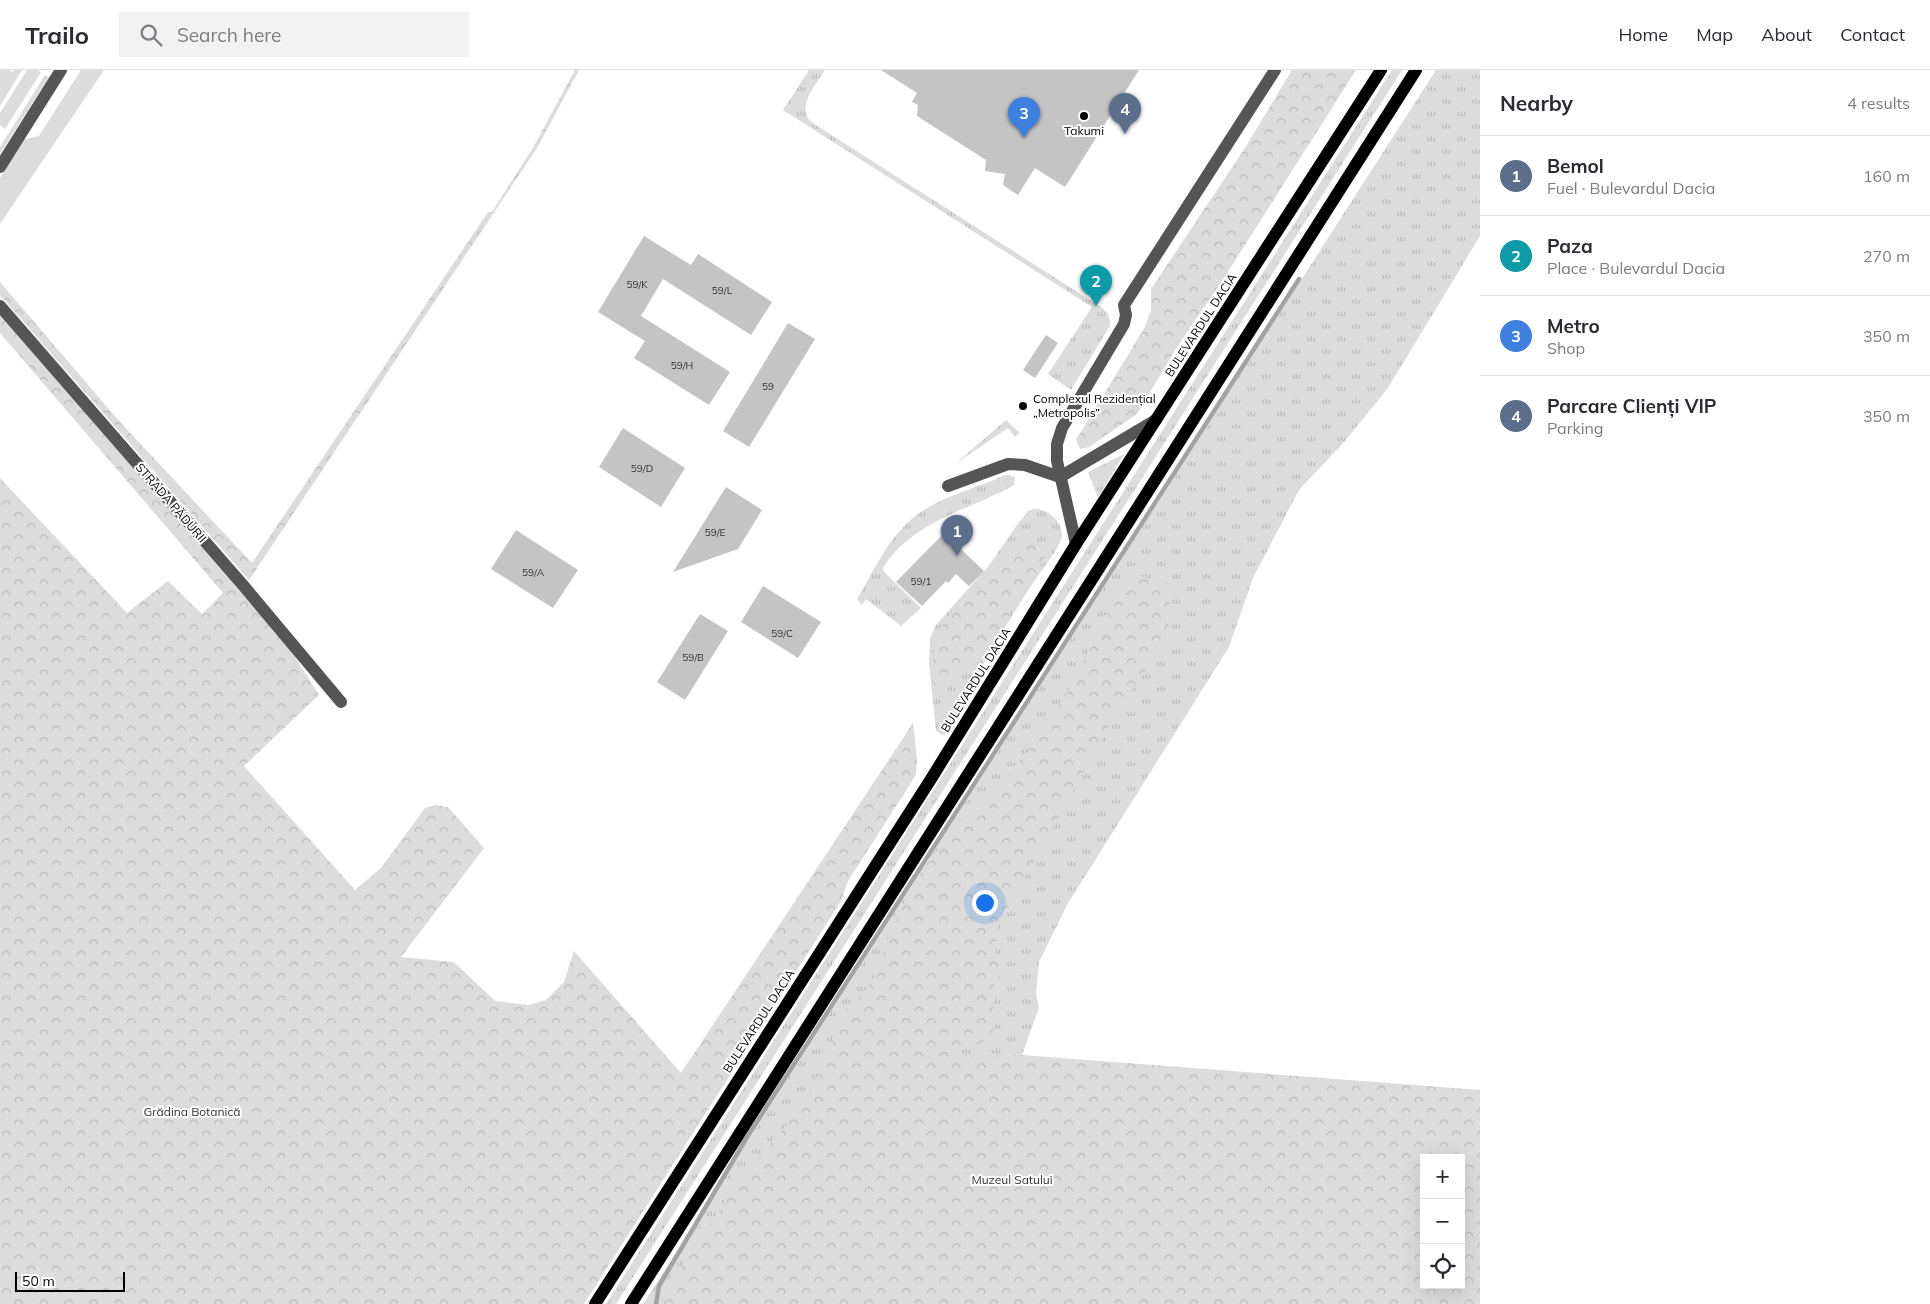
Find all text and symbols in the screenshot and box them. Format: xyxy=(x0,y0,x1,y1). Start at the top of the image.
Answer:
search box xyxy=(119,12,469,57)
text: Trailo xyxy=(25,20,89,50)
icon: search xyxy=(137,21,165,49)
text: Search here xyxy=(177,23,281,47)
text: Home xyxy=(1618,23,1668,46)
text: Map xyxy=(1696,23,1733,46)
text: About xyxy=(1761,23,1812,46)
text: Contact xyxy=(1840,23,1905,46)
text: Nearby xyxy=(1500,90,1573,116)
pin: 4 xyxy=(1109,93,1141,134)
text: 4 results xyxy=(1847,93,1910,113)
pin: 3 xyxy=(1008,97,1040,138)
marker: Takumi xyxy=(1078,110,1090,122)
place label: Takumi xyxy=(1064,123,1104,138)
text: Bemol xyxy=(1547,154,1604,178)
text: 1 xyxy=(1511,166,1521,186)
text: 160 m xyxy=(1863,166,1910,186)
text: Fuel · Bulevardul Dacia xyxy=(1547,178,1715,198)
text: Paza xyxy=(1547,234,1593,258)
text: 2 xyxy=(1511,246,1521,266)
text: 270 m xyxy=(1863,246,1910,266)
text: Place · Bulevardul Dacia xyxy=(1547,258,1725,278)
pin: 2 xyxy=(1080,265,1112,306)
street label: BULEVARDUL DACIA xyxy=(1162,270,1240,379)
house number: 59/K xyxy=(626,278,648,291)
house number: 59/L xyxy=(712,284,733,297)
text: Metro xyxy=(1547,314,1600,338)
text: 3 xyxy=(1511,326,1521,346)
text: 350 m xyxy=(1863,326,1910,346)
text: Shop xyxy=(1547,338,1585,358)
house number: 59/H xyxy=(671,359,693,372)
house number: 59 xyxy=(762,380,774,393)
place label: Complexul Rezidențial „Metropolis” xyxy=(1033,391,1156,420)
text: Parcare Clienți VIP xyxy=(1547,394,1716,418)
marker: Complexul Rezidențial „Metropolis” xyxy=(1017,400,1029,412)
text: 4 xyxy=(1511,406,1521,426)
text: 350 m xyxy=(1863,406,1910,426)
text: Parking xyxy=(1547,418,1604,438)
street label: STRADA PĂDURII xyxy=(133,460,210,545)
house number: 59/D xyxy=(631,462,653,475)
pin: 1 xyxy=(941,515,973,556)
house number: 59/E xyxy=(705,526,725,539)
house number: 59/A xyxy=(522,566,545,579)
house number: 59/1 xyxy=(911,575,931,588)
street label: BULEVARDUL DACIA xyxy=(937,625,1014,735)
house number: 59/C xyxy=(771,627,793,640)
house number: 59/B xyxy=(682,651,704,664)
your location xyxy=(972,890,998,916)
street label: BULEVARDUL DACIA xyxy=(720,966,798,1075)
park label: Grădina Botanică xyxy=(143,1104,241,1119)
map controls xyxy=(1420,1154,1465,1289)
button: + xyxy=(1420,1154,1465,1199)
park label: Muzeul Satului xyxy=(971,1172,1053,1187)
button: − xyxy=(1420,1199,1465,1244)
button: locate xyxy=(1420,1244,1465,1289)
scale bar xyxy=(15,1269,125,1292)
text: 50 m xyxy=(22,1272,55,1290)

